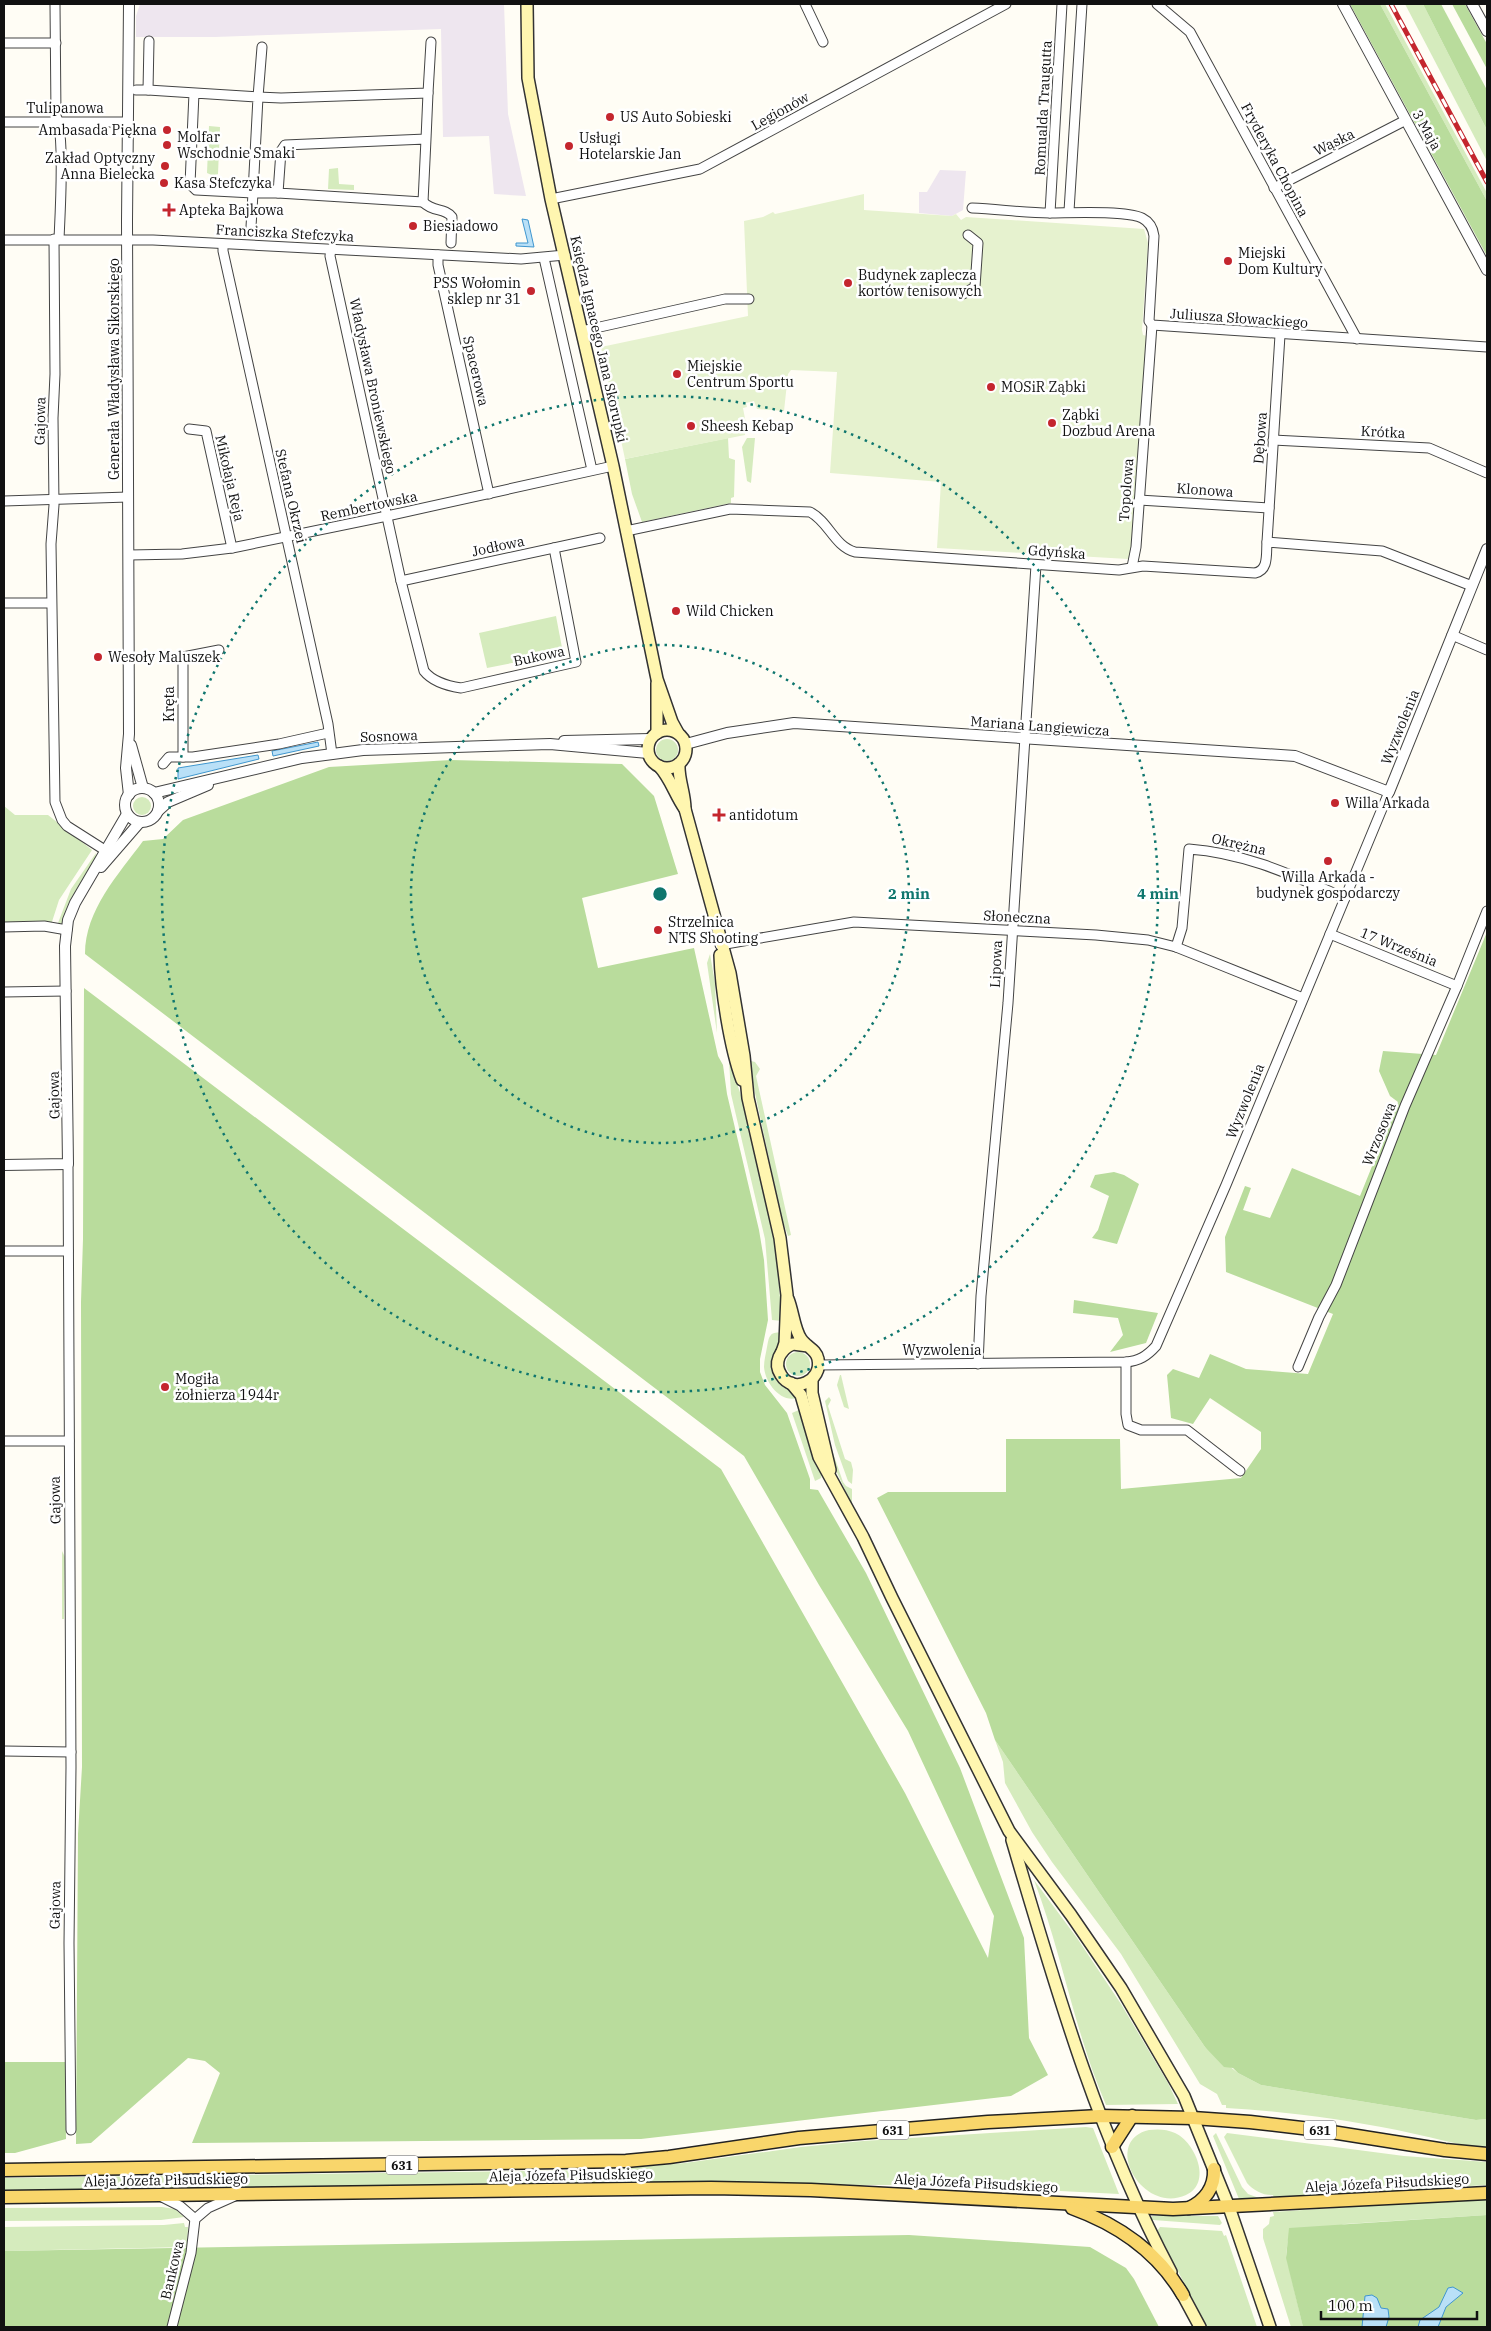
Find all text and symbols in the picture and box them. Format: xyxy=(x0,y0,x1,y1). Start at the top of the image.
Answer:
street label: Romualda Traugutta xyxy=(1030,40,1056,176)
street label: Legionów xyxy=(748,88,812,134)
street label: Tulipanowa xyxy=(26,99,104,117)
street label: Fryderyka Chopina xyxy=(1237,100,1313,221)
street label: 3 Maja xyxy=(1409,107,1446,154)
place label: US Auto Sobieski xyxy=(620,108,732,126)
marker: US Auto Sobieski xyxy=(604,111,616,123)
place label: Ambasada Piękna xyxy=(39,121,157,139)
marker: Ambasada Piękna xyxy=(161,124,173,136)
street label: Wąska xyxy=(1311,124,1358,160)
place label: Molfar Wschodnie Smaki xyxy=(177,128,295,162)
place label: Usługi Hotelarskie Jan xyxy=(579,129,682,163)
marker: Molfar Wschodnie Smaki xyxy=(161,139,173,151)
marker: Usługi Hotelarskie Jan xyxy=(563,140,575,152)
place label: Zakład Optyczny Anna Bielecka xyxy=(45,149,156,183)
marker: Zakład Optyczny Anna Bielecka xyxy=(159,160,171,172)
place label: Kasa Stefczyka xyxy=(174,174,272,192)
marker: Kasa Stefczyka xyxy=(158,177,170,189)
place label: Apteka Bajkowa xyxy=(179,201,284,219)
marker: Apteka Bajkowa xyxy=(163,204,175,216)
place label: Biesiadowo xyxy=(423,217,498,235)
street label: Franciszka Stefczyka xyxy=(215,220,355,246)
marker: Biesiadowo xyxy=(407,220,419,232)
street label: Księdza Ignacego Jana Skorupki xyxy=(566,234,632,444)
place label: Miejski Dom Kultury xyxy=(1238,244,1323,278)
marker: Miejski Dom Kultury xyxy=(1222,255,1234,267)
street label: Generała Władysława Sikorskiego xyxy=(105,258,123,480)
place label: Budynek zaplecza kortów tenisowych xyxy=(858,266,982,300)
place label: PSS Wołomin sklep nr 31 xyxy=(433,274,521,308)
marker: Budynek zaplecza kortów tenisowych xyxy=(842,277,854,289)
marker: PSS Wołomin sklep nr 31 xyxy=(525,285,537,297)
street label: Władysława Broniewskiego xyxy=(346,296,400,476)
street label: Juliusza Słowackiego xyxy=(1169,304,1309,332)
street label: Spacerowa xyxy=(459,334,493,408)
place label: Miejskie Centrum Sportu xyxy=(687,357,794,391)
marker: Miejskie Centrum Sportu xyxy=(671,368,683,380)
place label: MOSiR Ząbki xyxy=(1001,378,1086,396)
marker: MOSiR Ząbki xyxy=(985,381,997,393)
street label: Gajowa xyxy=(31,396,49,445)
place label: Ząbki Dozbud Arena xyxy=(1062,406,1156,440)
street label: Dębowa xyxy=(1249,411,1271,465)
place label: Sheesh Kebap xyxy=(701,417,794,435)
marker: Ząbki Dozbud Arena xyxy=(1046,417,1058,429)
marker: Sheesh Kebap xyxy=(685,420,697,432)
street label: Krótka xyxy=(1360,422,1406,442)
street label: Mikołaja Reja xyxy=(211,433,249,523)
street label: Stefana Okrzei xyxy=(271,447,311,545)
street label: Topolowa xyxy=(1115,457,1137,522)
street label: Klonowa xyxy=(1176,479,1234,501)
street label: Rembertowska xyxy=(319,487,419,525)
street label: Jodłowa xyxy=(470,532,526,560)
street label: Gdyńska xyxy=(1028,541,1087,563)
place label: Wild Chicken xyxy=(686,602,774,620)
marker: Wild Chicken xyxy=(670,605,682,617)
street label: Bukowa xyxy=(512,642,567,670)
place label: Wesoły Maluszek xyxy=(108,648,221,666)
marker: Wesoły Maluszek xyxy=(92,651,104,663)
street label: Kręta xyxy=(160,686,178,722)
street label: Wyzwolenia xyxy=(1377,686,1423,767)
street label: Mariana Langiewicza xyxy=(970,712,1111,740)
street label: Sosnowa xyxy=(360,726,419,746)
place label: Willa Arkada xyxy=(1345,794,1430,812)
marker: Willa Arkada xyxy=(1329,797,1341,809)
place label: antidotum xyxy=(729,806,798,824)
marker: antidotum xyxy=(713,809,725,821)
street label: Okrężna xyxy=(1210,829,1268,859)
marker: Willa Arkada - budynek gospodarczy xyxy=(1322,855,1334,867)
place label: Willa Arkada - budynek gospodarczy xyxy=(1256,868,1401,902)
text: 2 min xyxy=(888,884,930,903)
text: 4 min xyxy=(1137,884,1179,903)
centre of rings xyxy=(651,885,669,903)
street label: Słoneczna xyxy=(983,906,1052,928)
place label: Strzelnica NTS Shooting xyxy=(668,913,759,947)
street label: 17 Września xyxy=(1358,923,1441,971)
marker: Strzelnica NTS Shooting xyxy=(652,924,664,936)
street label: Lipowa xyxy=(986,939,1006,988)
street label: Wyzwolenia xyxy=(1222,1060,1268,1141)
street label: Gajowa xyxy=(45,1070,63,1119)
street label: Wrzosowa xyxy=(1358,1099,1400,1169)
street label: Wyzwolenia xyxy=(902,1341,982,1359)
place label: Mogiła żołnierza 1944r xyxy=(175,1370,280,1404)
marker: Mogiła żołnierza 1944r xyxy=(159,1381,171,1393)
street label: Gajowa xyxy=(46,1475,64,1524)
street label: Gajowa xyxy=(46,1880,64,1929)
road number: 631 xyxy=(877,2120,909,2140)
road number: 631 xyxy=(1304,2120,1336,2140)
road number: 631 xyxy=(386,2156,418,2174)
street label: Aleja Józefa Piłsudskiego xyxy=(489,2165,653,2185)
street label: Aleja Józefa Piłsudskiego xyxy=(84,2170,248,2190)
street label: Aleja Józefa Piłsudskiego xyxy=(893,2170,1059,2196)
street label: Aleja Józefa Piłsudskiego xyxy=(1304,2170,1470,2196)
street label: Bankowa xyxy=(156,2238,188,2301)
scale bar xyxy=(1321,2288,1477,2320)
text: 100 m xyxy=(1328,2296,1373,2315)

